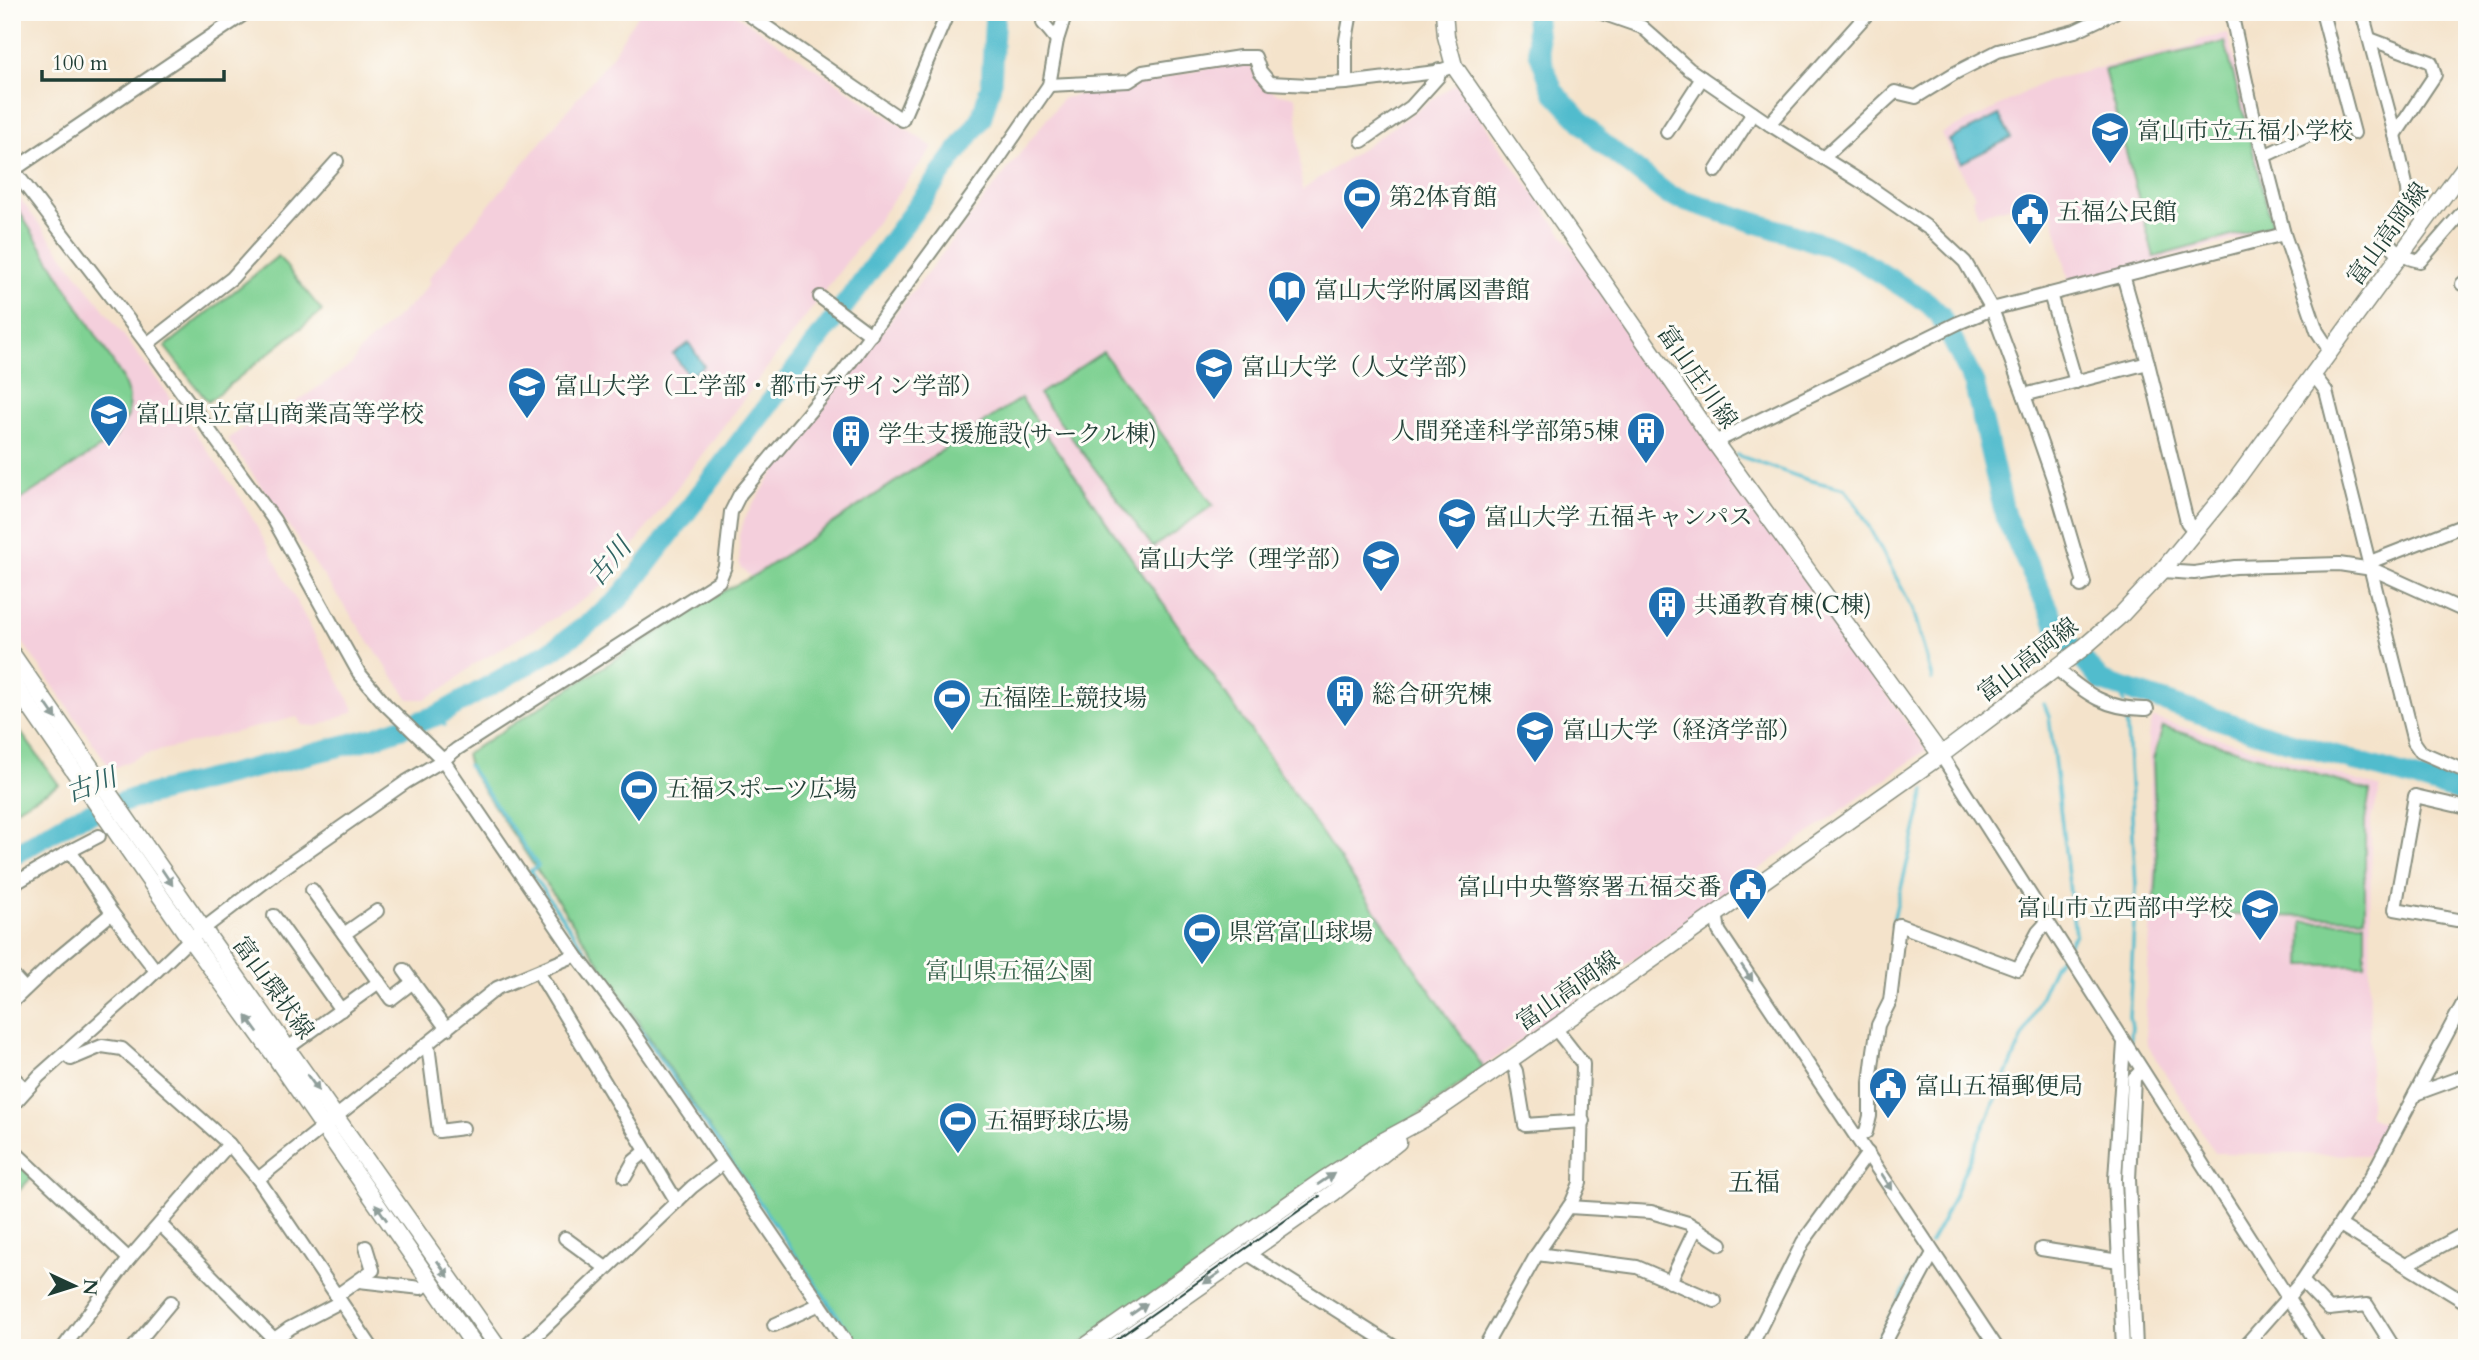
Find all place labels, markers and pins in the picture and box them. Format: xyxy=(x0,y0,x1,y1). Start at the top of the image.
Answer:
school or university icon: 富山市立五福小学校 xyxy=(2089,110,2131,165)
place label: 富山市立五福小学校 xyxy=(2137,115,2353,148)
sports icon: 第2体育館 xyxy=(1341,176,1383,231)
place label: 第2体育館 xyxy=(1389,181,1497,214)
public building icon: 五福公民館 xyxy=(2009,191,2051,246)
place label: 五福公民館 xyxy=(2057,196,2177,229)
library icon: 富山大学附属図書館 xyxy=(1266,269,1308,324)
place label: 富山大学附属図書館 xyxy=(1314,274,1530,307)
school or university icon: 富山大学（人文学部） xyxy=(1193,346,1235,401)
place label: 富山大学（人文学部） xyxy=(1241,351,1481,384)
school or university icon: 富山大学（工学部・都市デザイン学部） xyxy=(506,365,548,420)
place label: 富山大学（工学部・都市デザイン学部） xyxy=(554,370,984,403)
school or university icon: 富山県立富山商業高等学校 xyxy=(88,393,130,448)
place label: 富山県立富山商業高等学校 xyxy=(136,398,424,431)
building icon: 人間発達科学部第5棟 xyxy=(1625,410,1667,465)
building icon: 学生支援施設(サークル棟) xyxy=(830,413,872,468)
place label: 人間発達科学部第5棟 xyxy=(1391,415,1619,448)
place label: 学生支援施設(サークル棟) xyxy=(878,418,1157,451)
school or university icon: 富山大学 五福キャンパス xyxy=(1436,496,1478,551)
place label: 富山大学 五福キャンパス xyxy=(1484,501,1753,534)
school or university icon: 富山大学（理学部） xyxy=(1360,538,1402,593)
place label: 富山大学（理学部） xyxy=(1138,543,1354,576)
building icon: 共通教育棟(C棟) xyxy=(1646,584,1688,639)
place label: 共通教育棟(C棟) xyxy=(1694,589,1872,622)
building icon: 総合研究棟 xyxy=(1324,673,1366,728)
sports icon: 五福陸上競技場 xyxy=(931,677,973,732)
place label: 総合研究棟 xyxy=(1372,678,1492,711)
place label: 五福陸上競技場 xyxy=(979,682,1147,715)
school or university icon: 富山大学（経済学部） xyxy=(1514,709,1556,764)
place label: 富山大学（経済学部） xyxy=(1562,714,1802,747)
sports icon: 五福スポーツ広場 xyxy=(618,768,660,823)
place label: 五福スポーツ広場 xyxy=(666,773,857,806)
public building icon: 富山中央警察署五福交番 xyxy=(1727,866,1769,921)
place label: 富山中央警察署五福交番 xyxy=(1457,871,1721,904)
school or university icon: 富山市立西部中学校 xyxy=(2239,887,2281,942)
place label: 富山市立西部中学校 xyxy=(2017,892,2233,925)
sports icon: 県営富山球場 xyxy=(1181,911,1223,966)
place label: 県営富山球場 xyxy=(1229,916,1373,949)
public building icon: 富山五福郵便局 xyxy=(1867,1065,1909,1120)
place label: 富山五福郵便局 xyxy=(1915,1070,2083,1103)
sports icon: 五福野球広場 xyxy=(937,1100,979,1155)
place label: 五福野球広場 xyxy=(985,1105,1129,1138)

